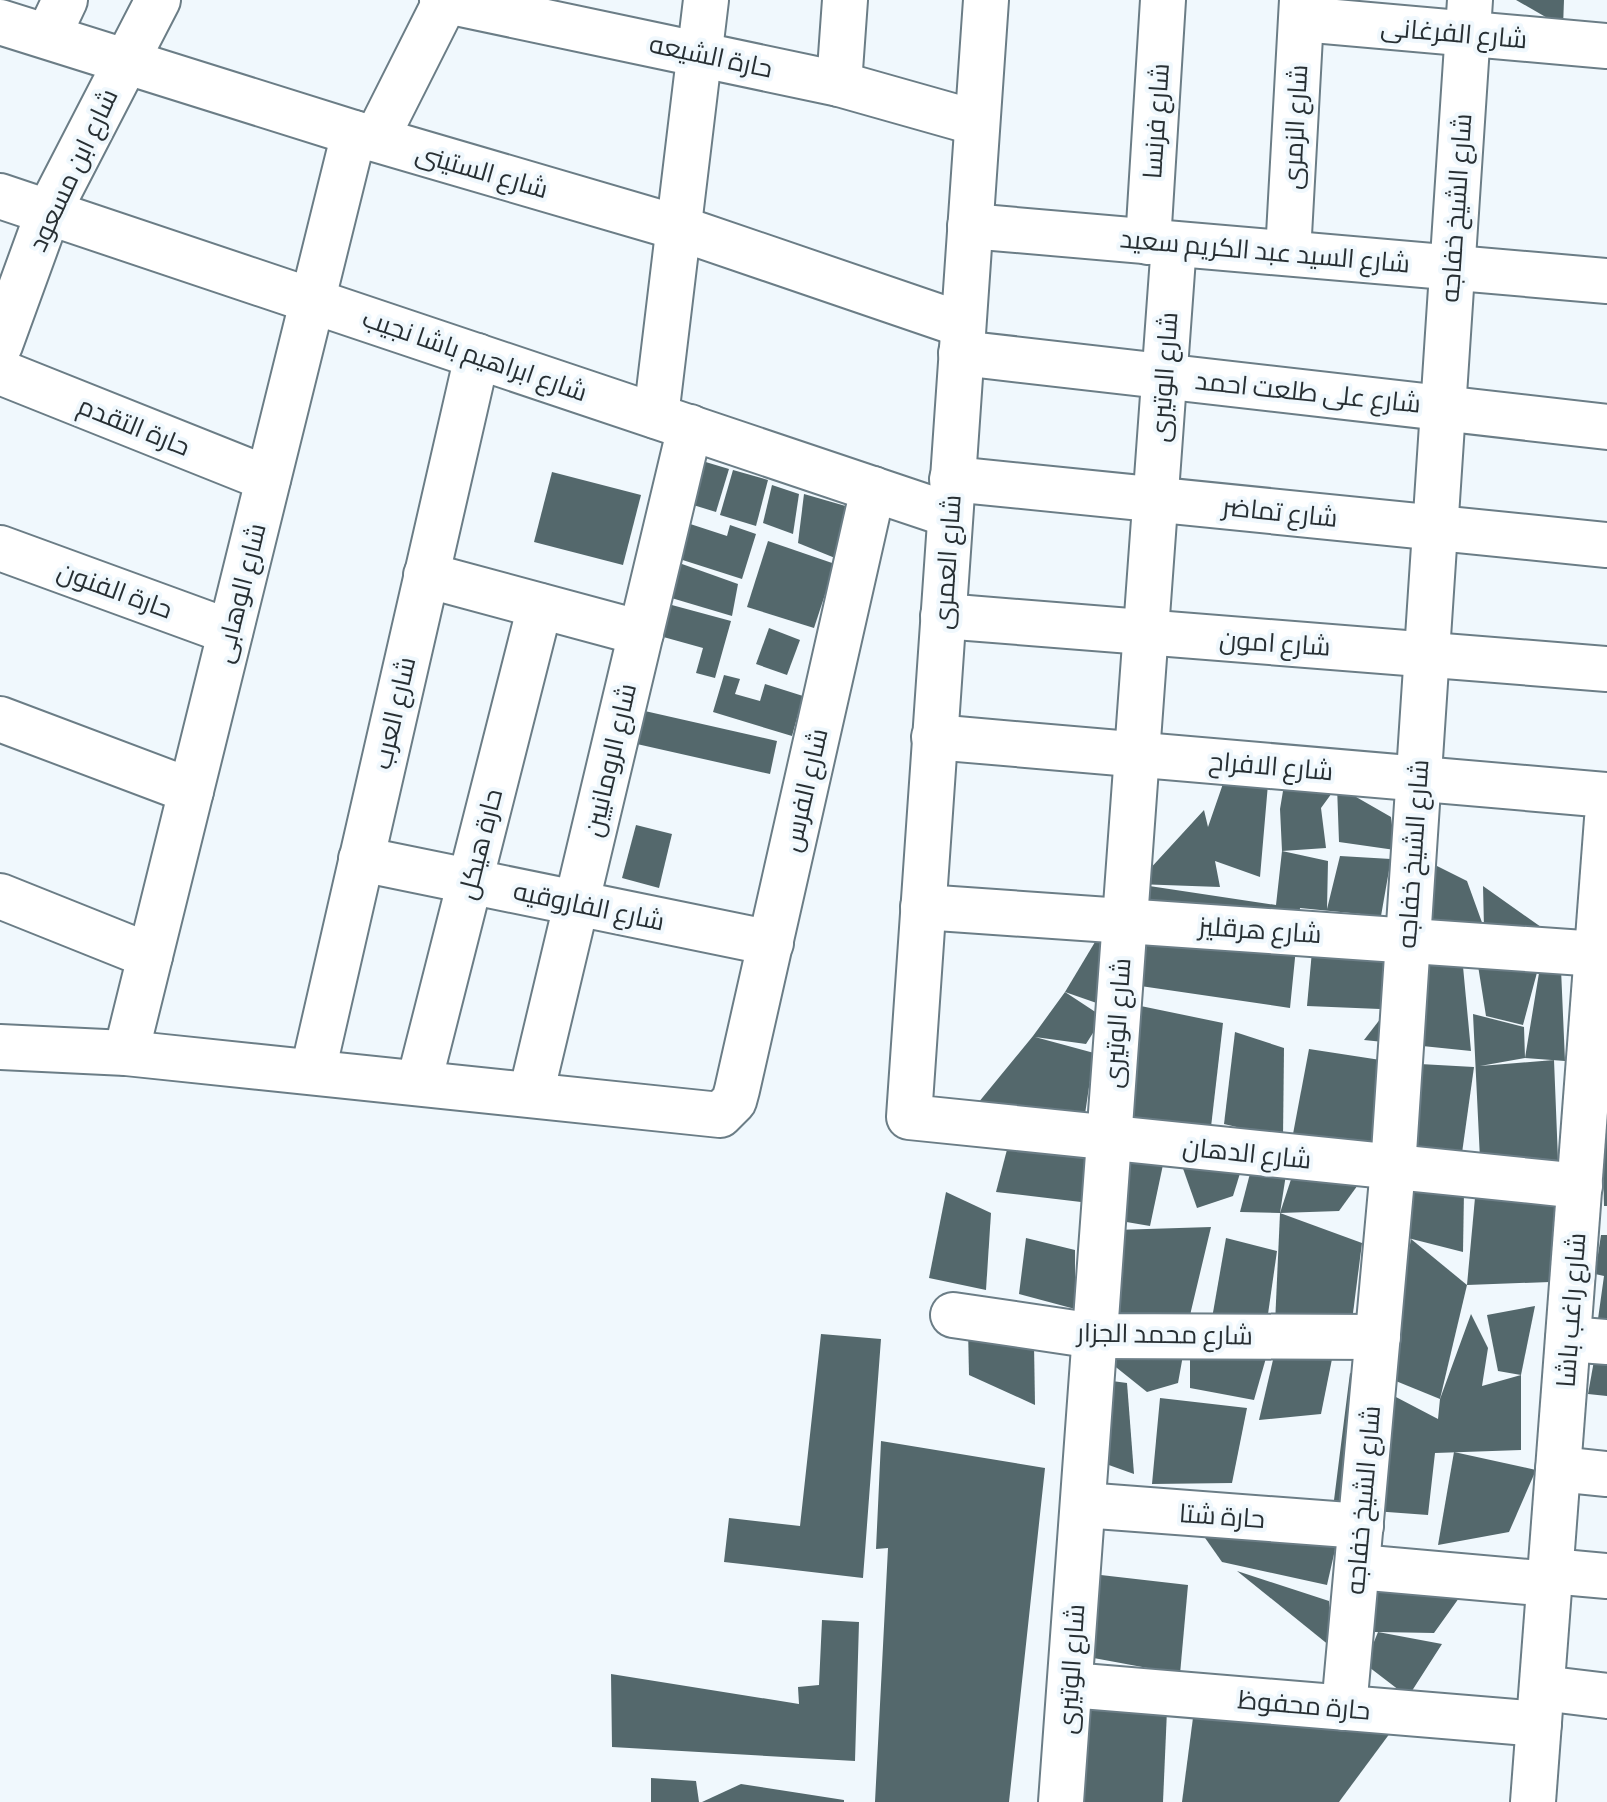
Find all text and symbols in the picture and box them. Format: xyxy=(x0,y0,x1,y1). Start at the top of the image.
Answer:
street label: شارع الفرغانى xyxy=(1379,12,1529,56)
street label: حارة الشيعه xyxy=(647,28,775,85)
street label: شارع فرنسا xyxy=(1137,62,1177,180)
street label: شارع الزمرى xyxy=(1277,64,1315,190)
street label: شارع ابن مسعود xyxy=(22,84,126,257)
street label: شارع الشيخ خفاجه xyxy=(1434,112,1480,304)
street label: شارع الستينى xyxy=(412,138,552,206)
street label: شارع السيد عبد الكريم سعيد xyxy=(1119,223,1411,282)
street label: شارع ابراهيم باشا نجيب xyxy=(358,302,591,410)
street label: شارع الوتيرى xyxy=(1144,311,1186,443)
street label: شارع على طلعت احمد xyxy=(1194,365,1422,421)
street label: حارة التقدم xyxy=(73,390,194,465)
street label: شارع تماضر xyxy=(1219,491,1339,535)
street label: شارع العمرى xyxy=(927,494,969,630)
street label: شارع الوهابى xyxy=(208,520,274,667)
street label: حارة الفنون xyxy=(53,555,177,626)
street label: شارع امون xyxy=(1218,624,1332,664)
street label: شارع العرب xyxy=(366,654,423,773)
street label: شارع الرومانيين xyxy=(578,680,644,840)
street label: شارع الفرس xyxy=(776,725,836,855)
street label: شارع الافراح xyxy=(1207,746,1335,788)
street label: شارع الشيخ خفاجه xyxy=(1391,758,1437,950)
street label: حارة هيكل xyxy=(452,786,509,903)
street label: شارع الفاروقيه xyxy=(510,875,667,939)
street label: شارع هرقليز xyxy=(1195,911,1323,951)
street label: شارع الوتيرى xyxy=(1097,957,1139,1089)
street label: شارع الدهان xyxy=(1181,1131,1313,1177)
street label: شارع راغب باشا xyxy=(1551,1232,1593,1389)
street label: شارع محمد الجزار xyxy=(1075,1317,1253,1353)
street label: شارع الشيخ خفاجه xyxy=(1340,1404,1388,1596)
street label: حارة شتا xyxy=(1178,1498,1266,1535)
street label: شارع الوتيرى xyxy=(1051,1603,1093,1735)
street label: حارة محفوظ xyxy=(1236,1684,1372,1727)

